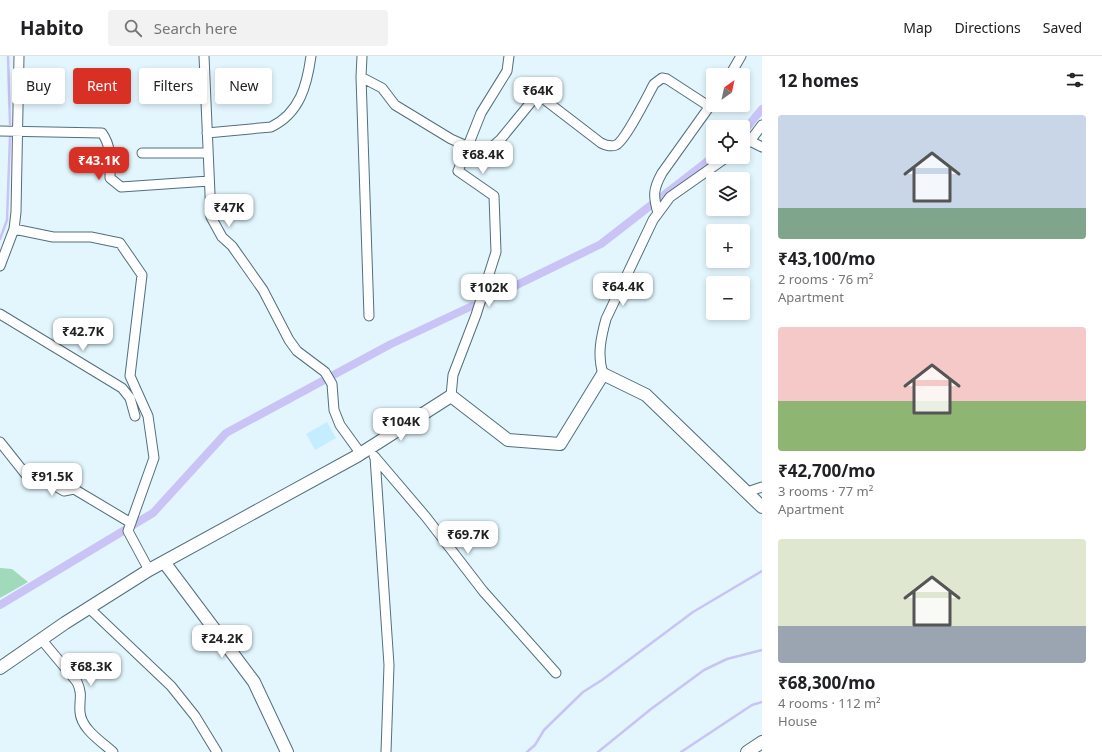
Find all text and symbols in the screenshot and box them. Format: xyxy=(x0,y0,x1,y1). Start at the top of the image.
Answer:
search box xyxy=(108,10,388,46)
text: Habito xyxy=(20,15,84,41)
icon: search xyxy=(122,17,144,39)
text: Search here xyxy=(154,18,237,38)
text: Map xyxy=(903,18,932,37)
text: Directions xyxy=(954,18,1021,37)
text: Saved xyxy=(1043,18,1082,37)
chip: Buy xyxy=(12,68,65,104)
chip: Rent xyxy=(73,68,131,104)
chip: Filters xyxy=(139,68,207,104)
chip: New xyxy=(215,68,272,104)
north arrow xyxy=(706,68,750,112)
map controls xyxy=(706,68,750,320)
text: 12 homes xyxy=(778,69,859,92)
icon: filters xyxy=(1064,69,1086,91)
pin: ₹64K xyxy=(514,77,562,111)
text: ₹64K xyxy=(523,81,553,99)
button: locate xyxy=(706,120,750,164)
pin: ₹68.4K xyxy=(450,141,516,175)
icon: home xyxy=(896,141,968,213)
text: ₹68.4K xyxy=(462,145,504,163)
pin: ₹43.1K xyxy=(66,147,132,181)
text: ₹43.1K xyxy=(78,151,120,169)
button: layers xyxy=(706,172,750,216)
pin: ₹47K xyxy=(205,194,253,228)
text: ₹47K xyxy=(214,198,244,216)
button: + xyxy=(706,224,750,268)
text: ₹43,100/mo xyxy=(778,247,875,270)
text: 2 rooms · 76 m² xyxy=(778,270,873,288)
pin: ₹64.4K xyxy=(590,273,656,307)
pin: ₹102K xyxy=(461,274,517,308)
button: − xyxy=(706,276,750,320)
text: ₹64.4K xyxy=(602,277,644,295)
text: ₹102K xyxy=(470,278,508,296)
text: Apartment xyxy=(778,288,844,306)
pin: ₹42.7K xyxy=(50,318,116,352)
text: ₹42.7K xyxy=(62,322,104,340)
icon: home xyxy=(896,353,968,425)
pin: ₹104K xyxy=(373,408,429,442)
text: ₹104K xyxy=(382,412,420,430)
text: ₹42,700/mo xyxy=(778,459,875,482)
pin: ₹91.5K xyxy=(19,463,85,497)
text: ₹91.5K xyxy=(31,467,73,485)
text: 3 rooms · 77 m² xyxy=(778,482,873,500)
text: Apartment xyxy=(778,500,844,518)
pin: ₹69.7K xyxy=(435,521,501,555)
text: ₹69.7K xyxy=(447,525,489,543)
icon: home xyxy=(896,565,968,637)
pin: ₹24.2K xyxy=(189,625,255,659)
text: ₹24.2K xyxy=(201,629,243,647)
pin: ₹68.3K xyxy=(58,653,124,687)
text: ₹68.3K xyxy=(70,657,112,675)
text: ₹68,300/mo xyxy=(778,671,875,694)
text: 4 rooms · 112 m² xyxy=(778,694,881,712)
text: House xyxy=(778,712,817,730)

